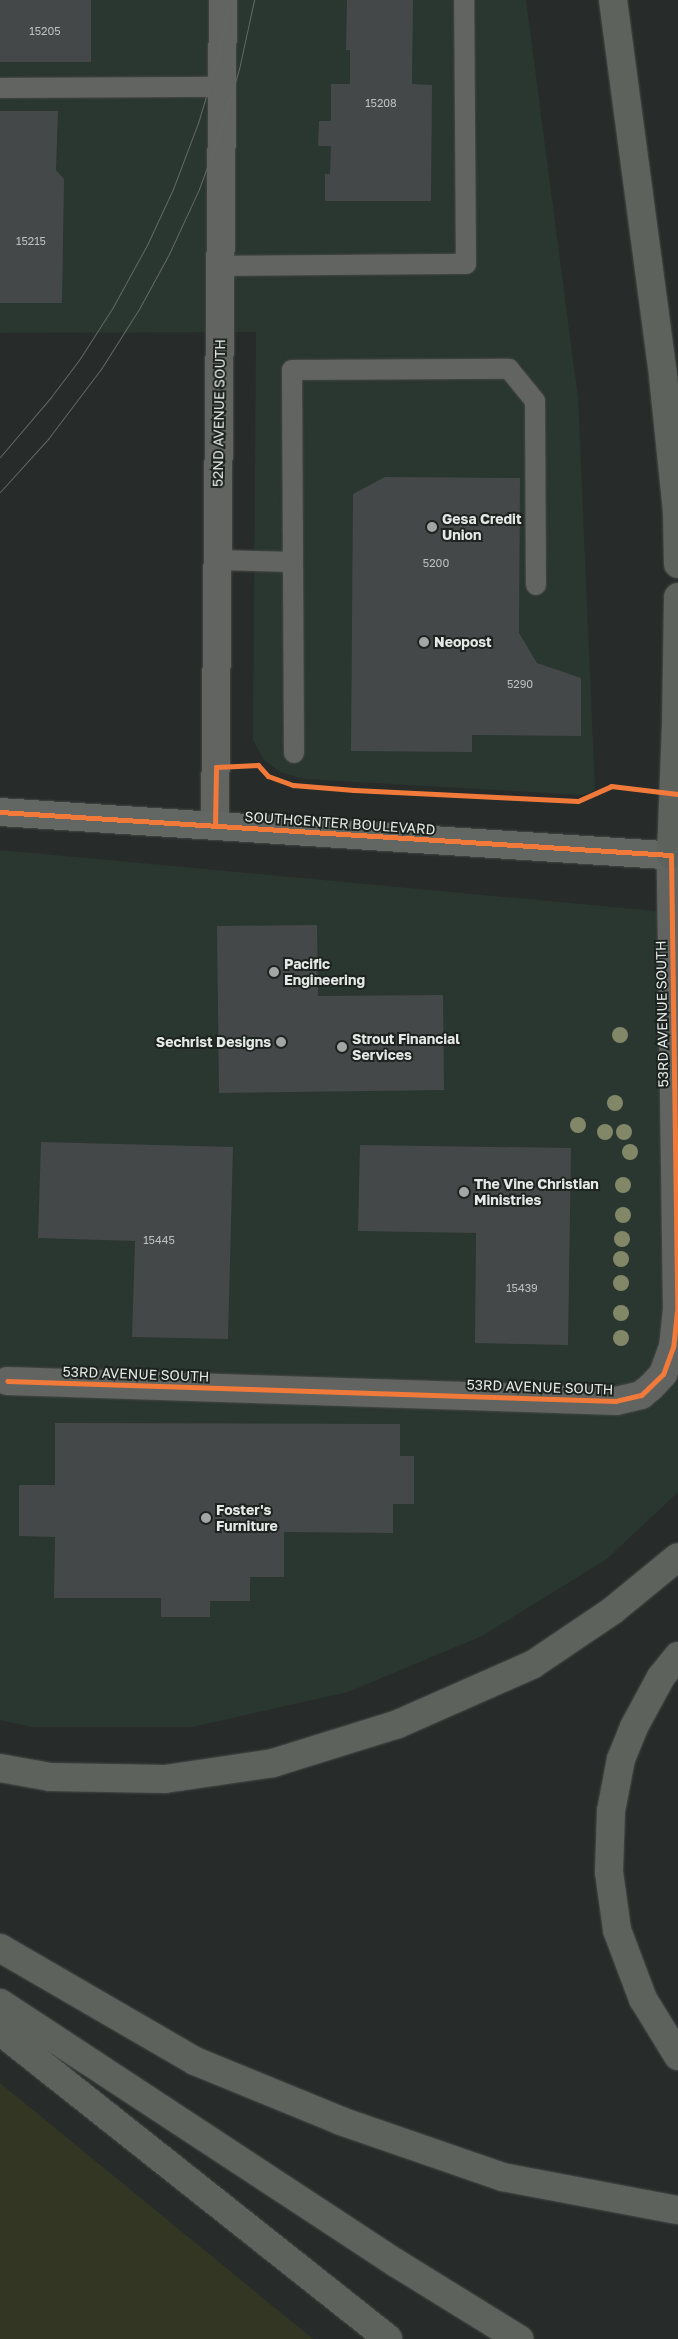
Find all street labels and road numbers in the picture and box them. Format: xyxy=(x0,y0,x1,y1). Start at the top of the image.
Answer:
street label: 52ND AVENUE SOUTH xyxy=(209,339,229,487)
street label: SOUTHCENTER BOULEVARD xyxy=(244,808,436,838)
street label: 53RD AVENUE SOUTH xyxy=(652,940,672,1088)
street label: 53RD AVENUE SOUTH xyxy=(62,1363,210,1385)
street label: 53RD AVENUE SOUTH xyxy=(466,1376,614,1398)

